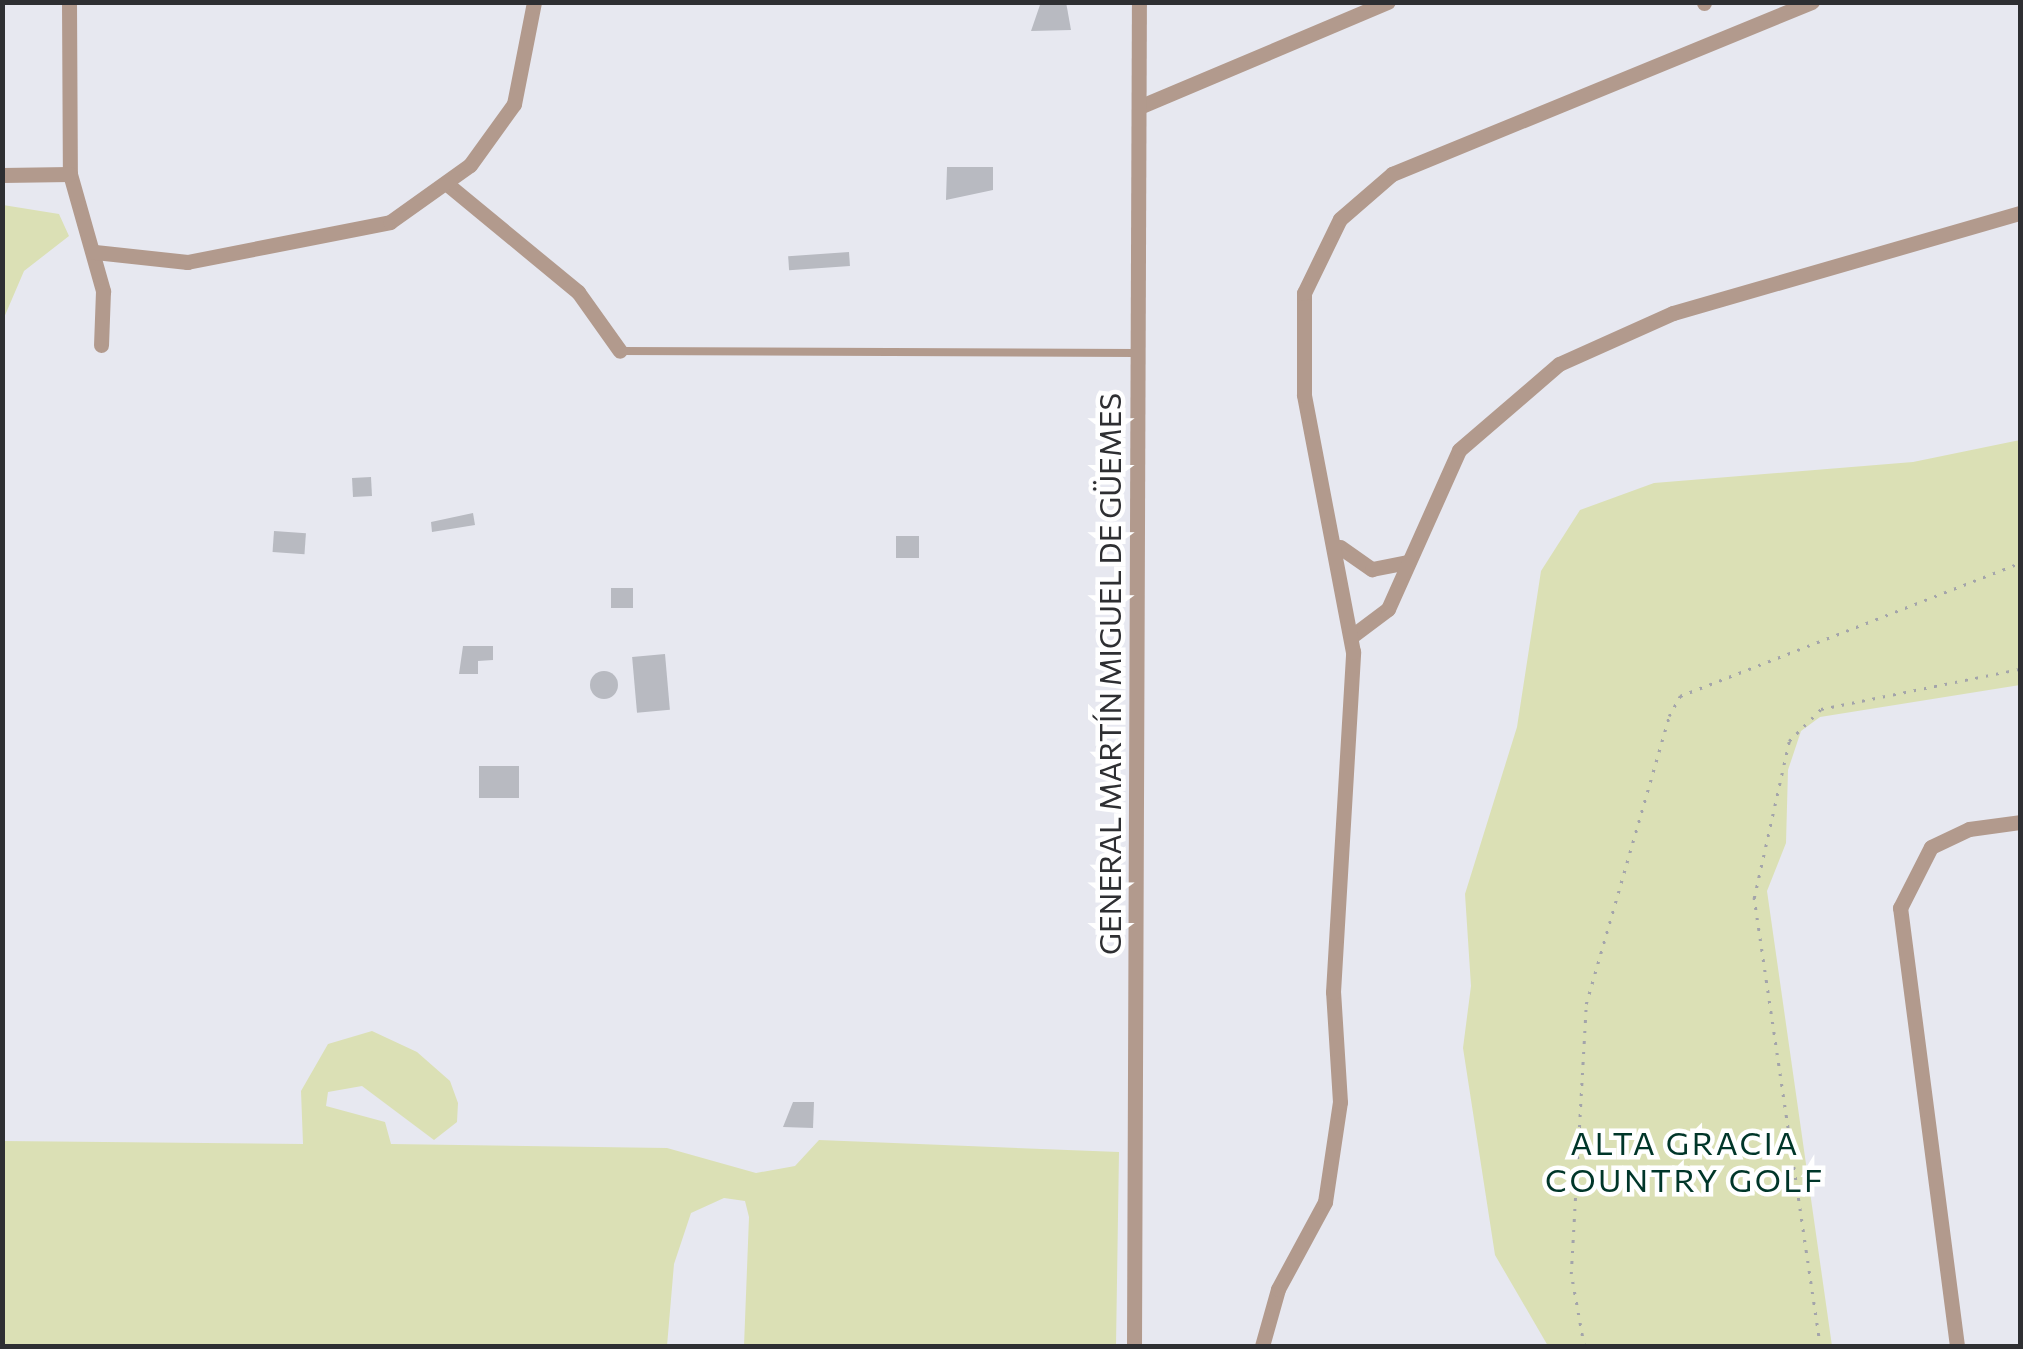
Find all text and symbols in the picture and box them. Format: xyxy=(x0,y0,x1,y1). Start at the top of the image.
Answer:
street label: GENERAL MARTÍN MIGUEL DE GÜEMES xyxy=(1091,393,1127,955)
district label: ALTA GRACIA COUNTRY GOLF xyxy=(1545,1124,1825,1199)

